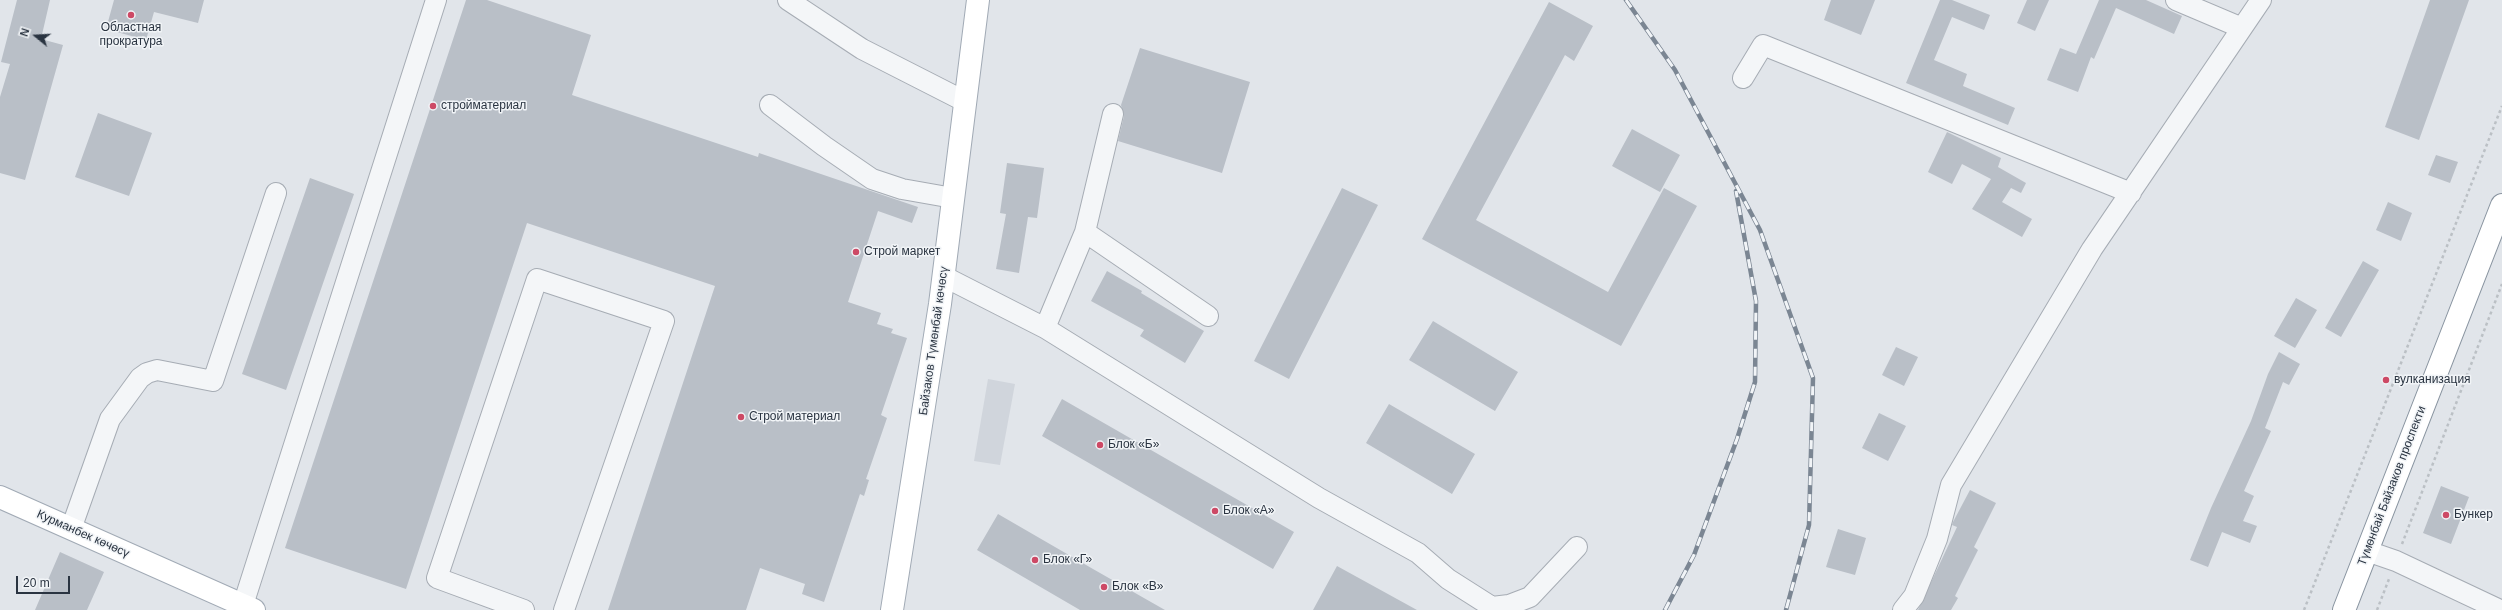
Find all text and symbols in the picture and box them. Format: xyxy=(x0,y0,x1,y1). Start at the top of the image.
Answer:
marker: Областная прократура xyxy=(126,10,136,20)
north arrow xyxy=(16,16,56,56)
place label: Областная прократура xyxy=(99,21,163,49)
text: N xyxy=(18,27,32,38)
place label: стройматериал xyxy=(441,99,526,113)
marker: стройматериал xyxy=(428,101,438,111)
place label: Строй маркет xyxy=(864,245,940,259)
marker: Строй маркет xyxy=(851,247,861,257)
street label: Байзаков Түмөнбай көчөсү xyxy=(916,266,952,416)
place label: вулканизация xyxy=(2394,373,2471,387)
marker: вулканизация xyxy=(2381,375,2391,385)
street label: Түмөнбай Байзаков проспекти xyxy=(2355,404,2429,568)
place label: Строй материал xyxy=(749,410,840,424)
marker: Строй материал xyxy=(736,412,746,422)
place label: Блок «Б» xyxy=(1108,438,1159,452)
marker: Блок «Б» xyxy=(1095,440,1105,450)
place label: Блок «А» xyxy=(1223,504,1274,518)
marker: Блок «А» xyxy=(1210,506,1220,516)
street label: Курманбек көчөсү xyxy=(34,507,132,561)
place label: Бункер xyxy=(2454,508,2493,522)
marker: Бункер xyxy=(2441,510,2451,520)
place label: Блок «Г» xyxy=(1043,553,1092,567)
marker: Блок «Г» xyxy=(1030,555,1040,565)
scale bar xyxy=(18,568,72,594)
text: 20 m xyxy=(23,576,50,590)
place label: Блок «В» xyxy=(1112,580,1163,594)
marker: Блок «В» xyxy=(1099,582,1109,592)

